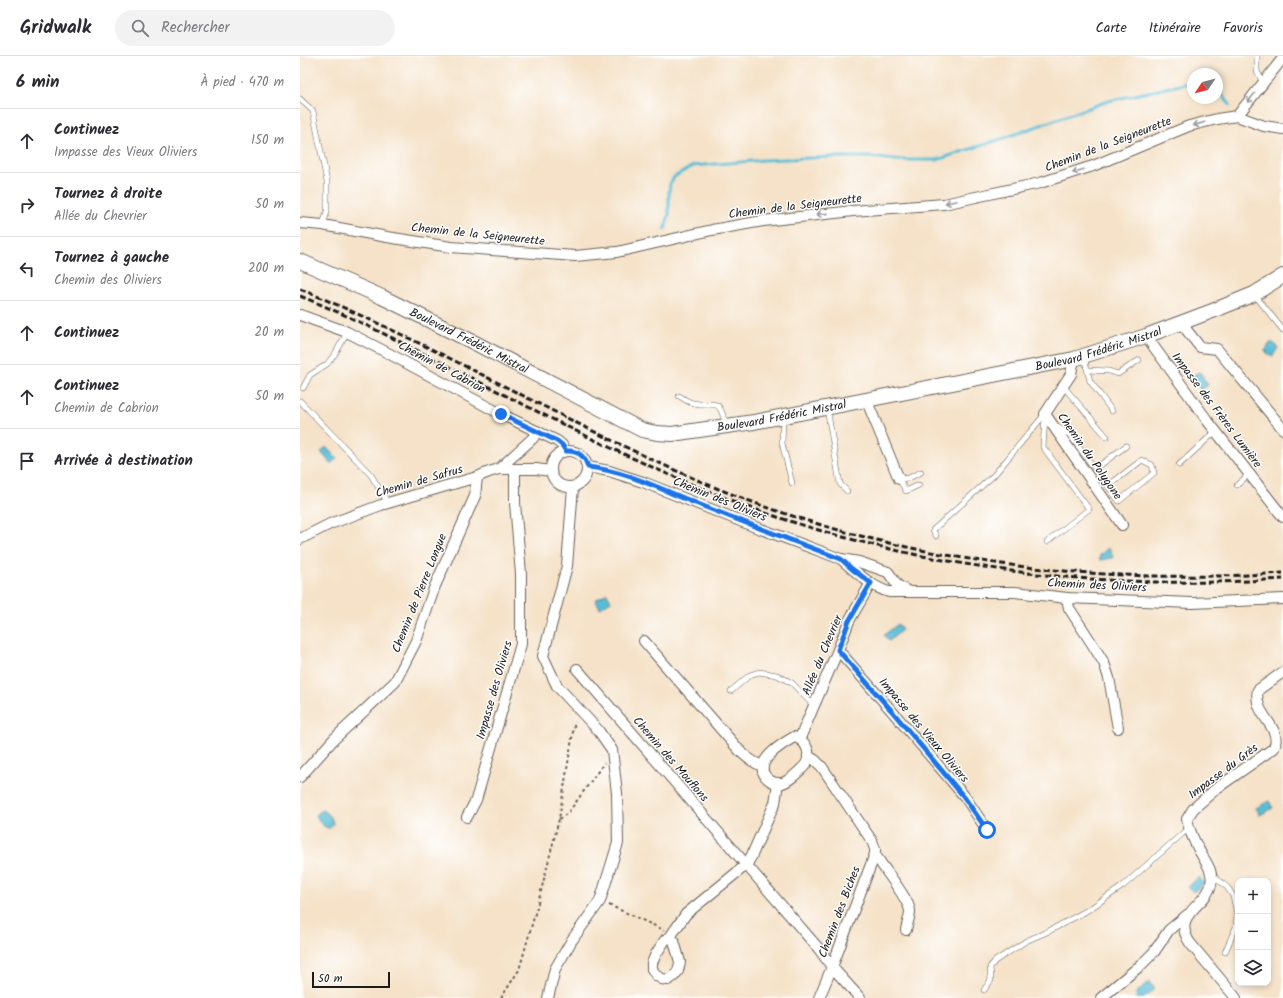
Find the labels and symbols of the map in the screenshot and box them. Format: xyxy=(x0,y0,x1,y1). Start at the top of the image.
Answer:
north arrow xyxy=(1187,68,1223,104)
one-way arrow xyxy=(1247,92,1255,103)
street label: Chemin de la Seigneurette xyxy=(1042,111,1175,177)
one-way arrow xyxy=(1192,121,1205,128)
one-way arrow xyxy=(1071,168,1084,175)
street label: Chemin de la Seigneurette xyxy=(727,189,863,224)
one-way arrow xyxy=(945,198,958,206)
one-way arrow xyxy=(816,210,829,218)
street label: Chemin de la Seigneurette xyxy=(410,218,546,251)
street label: Boulevard Frédéric Mistral xyxy=(406,303,532,379)
street label: Boulevard Frédéric Mistral xyxy=(1033,322,1165,376)
street label: Chemin de Cabrion xyxy=(395,336,489,399)
street label: Impasse des Frères Lumière xyxy=(1167,348,1267,473)
street label: Boulevard Frédéric Mistral xyxy=(716,395,848,437)
route end xyxy=(492,405,510,423)
street label: Chemin du Polygone xyxy=(1052,409,1127,504)
street label: Chemin de Safrus xyxy=(373,460,465,503)
street label: Chemin des Oliviers xyxy=(670,472,770,527)
street label: Chemin de Pierre Longue xyxy=(387,530,452,656)
street label: Chemin des Oliviers xyxy=(1047,573,1147,598)
street label: Allée du Chevrier xyxy=(797,611,848,698)
street label: Impasse des Oliviers xyxy=(471,639,518,742)
street label: Impasse des Vieux Oliviers xyxy=(874,674,973,787)
street label: Chemin des Mouflons xyxy=(628,712,713,806)
street label: Impasse du Grès xyxy=(1184,739,1262,804)
route start xyxy=(978,821,996,839)
street label: Chemin des Biches xyxy=(813,864,866,961)
scale bar xyxy=(312,970,390,989)

